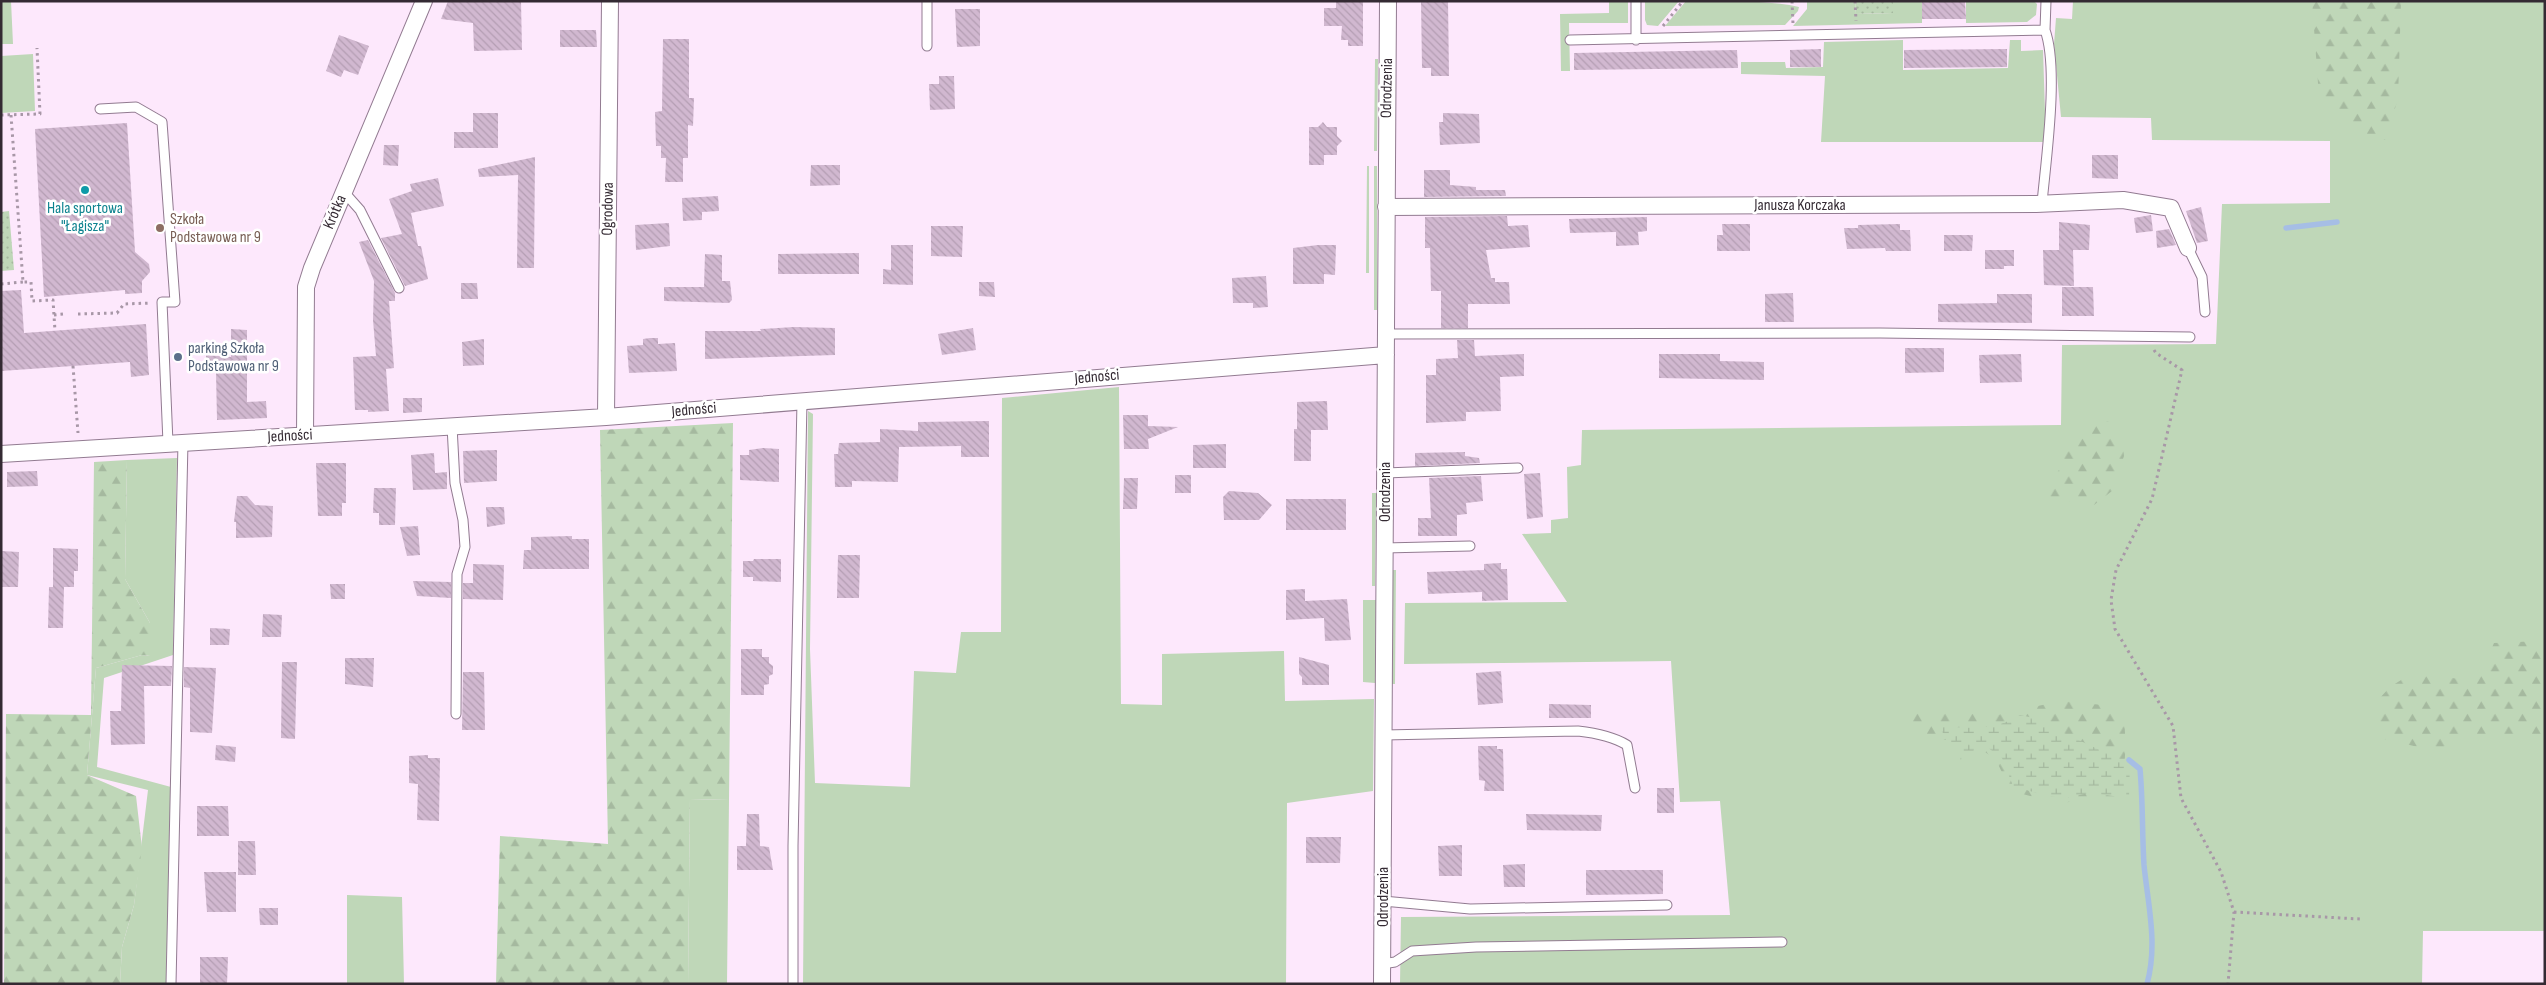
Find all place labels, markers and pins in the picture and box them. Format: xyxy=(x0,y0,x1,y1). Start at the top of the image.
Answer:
marker: Hala sportowa "Łagisza" xyxy=(79,184,91,196)
place label: Hala sportowa "Łagisza" xyxy=(47,199,123,236)
place label: Szkoła Podstawowa nr 9 xyxy=(170,210,261,247)
marker: Szkoła Podstawowa nr 9 xyxy=(154,222,166,234)
place label: parking Szkoła Podstawowa nr 9 xyxy=(188,339,279,376)
marker: parking Szkoła Podstawowa nr 9 xyxy=(172,351,184,363)

